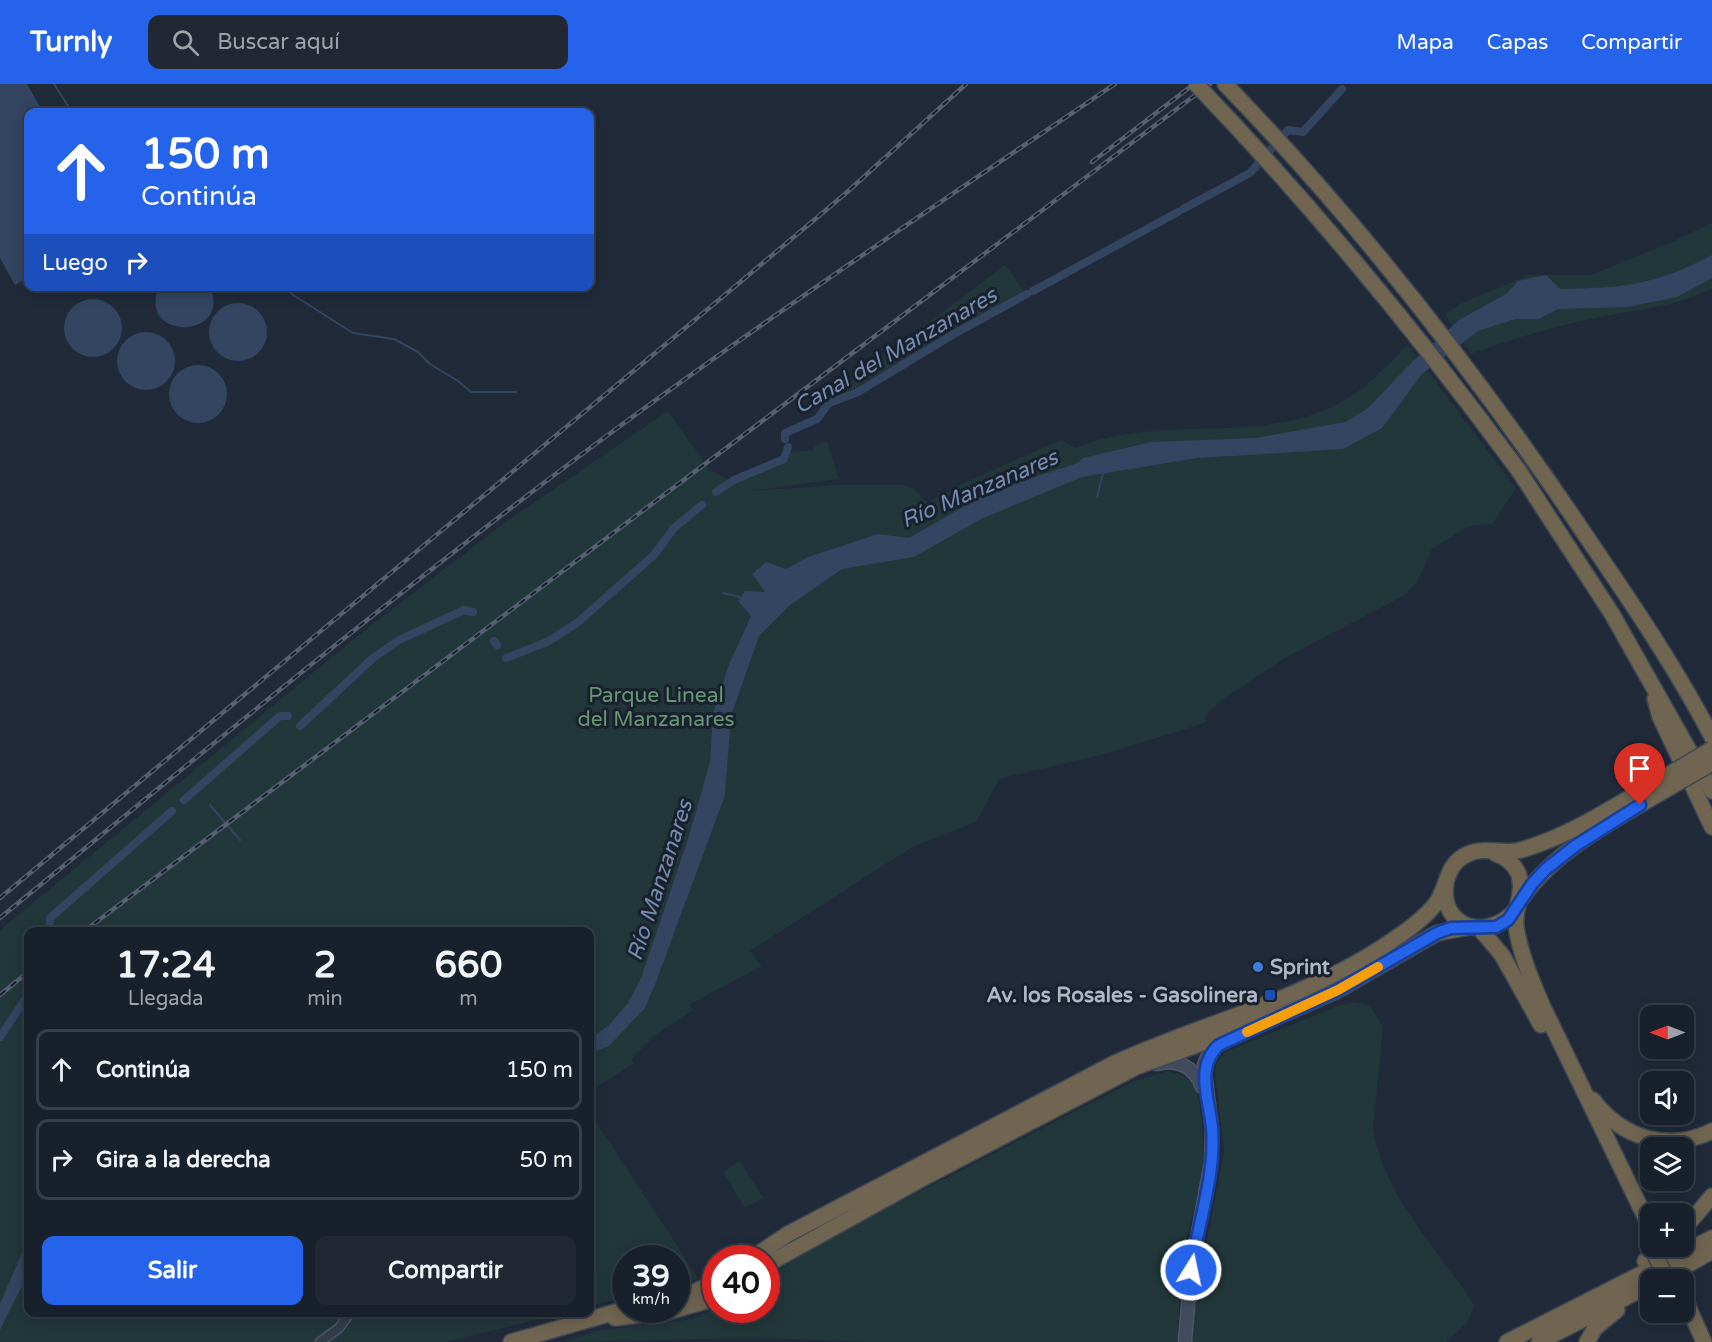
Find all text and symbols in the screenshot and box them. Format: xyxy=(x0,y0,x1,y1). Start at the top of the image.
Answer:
search box xyxy=(148,15,568,69)
text: Turnly xyxy=(30,25,112,59)
icon: search xyxy=(169,26,202,59)
text: Buscar aquí xyxy=(217,29,340,55)
text: Mapa xyxy=(1397,30,1454,55)
text: Capas xyxy=(1487,30,1548,55)
text: Compartir xyxy=(1581,30,1682,55)
text: 150 m xyxy=(141,129,270,180)
icon: ahead xyxy=(42,132,120,210)
text: Continúa xyxy=(141,180,257,213)
icon: right xyxy=(120,246,153,279)
text: Luego xyxy=(42,250,108,276)
water label: Canal del Manzanares xyxy=(790,282,1003,419)
water label: Río Manzanares xyxy=(897,444,1063,534)
park label: Parque Lineal del Manzanares xyxy=(577,683,735,732)
pin xyxy=(1614,743,1665,805)
icon: arrive xyxy=(1623,752,1656,785)
water label: Río Manzanares xyxy=(622,795,699,964)
text: 17:24 xyxy=(116,944,216,987)
text: 2 xyxy=(314,944,336,987)
text: 660 xyxy=(434,944,502,987)
place label: Sprint xyxy=(1270,955,1330,980)
marker: Sprint xyxy=(1251,960,1265,974)
place label: Av. los Rosales - Gasolinera xyxy=(987,983,1258,1008)
text: Llegada xyxy=(128,987,203,1011)
text: min xyxy=(307,987,343,1011)
text: m xyxy=(459,987,478,1011)
marker: Av. los Rosales - Gasolinera xyxy=(1263,988,1277,1002)
north arrow xyxy=(1640,1005,1694,1059)
map controls xyxy=(1640,1005,1694,1323)
icon: ahead xyxy=(45,1053,78,1086)
text: Continúa xyxy=(96,1057,190,1083)
text: 150 m xyxy=(506,1057,573,1083)
button: sound xyxy=(1640,1071,1694,1125)
button: layers xyxy=(1640,1137,1694,1191)
icon: right xyxy=(45,1143,78,1176)
text: Gira a la derecha xyxy=(96,1147,271,1173)
text: 50 m xyxy=(519,1147,573,1173)
button: + xyxy=(1640,1203,1694,1257)
button: Salir xyxy=(42,1236,303,1305)
button: Compartir xyxy=(315,1236,576,1305)
position arrow xyxy=(1159,1238,1223,1302)
speed limit sign: 40 xyxy=(702,1245,780,1323)
text: 39 xyxy=(632,1258,670,1295)
button: − xyxy=(1640,1269,1694,1323)
text: km/h xyxy=(632,1290,670,1308)

